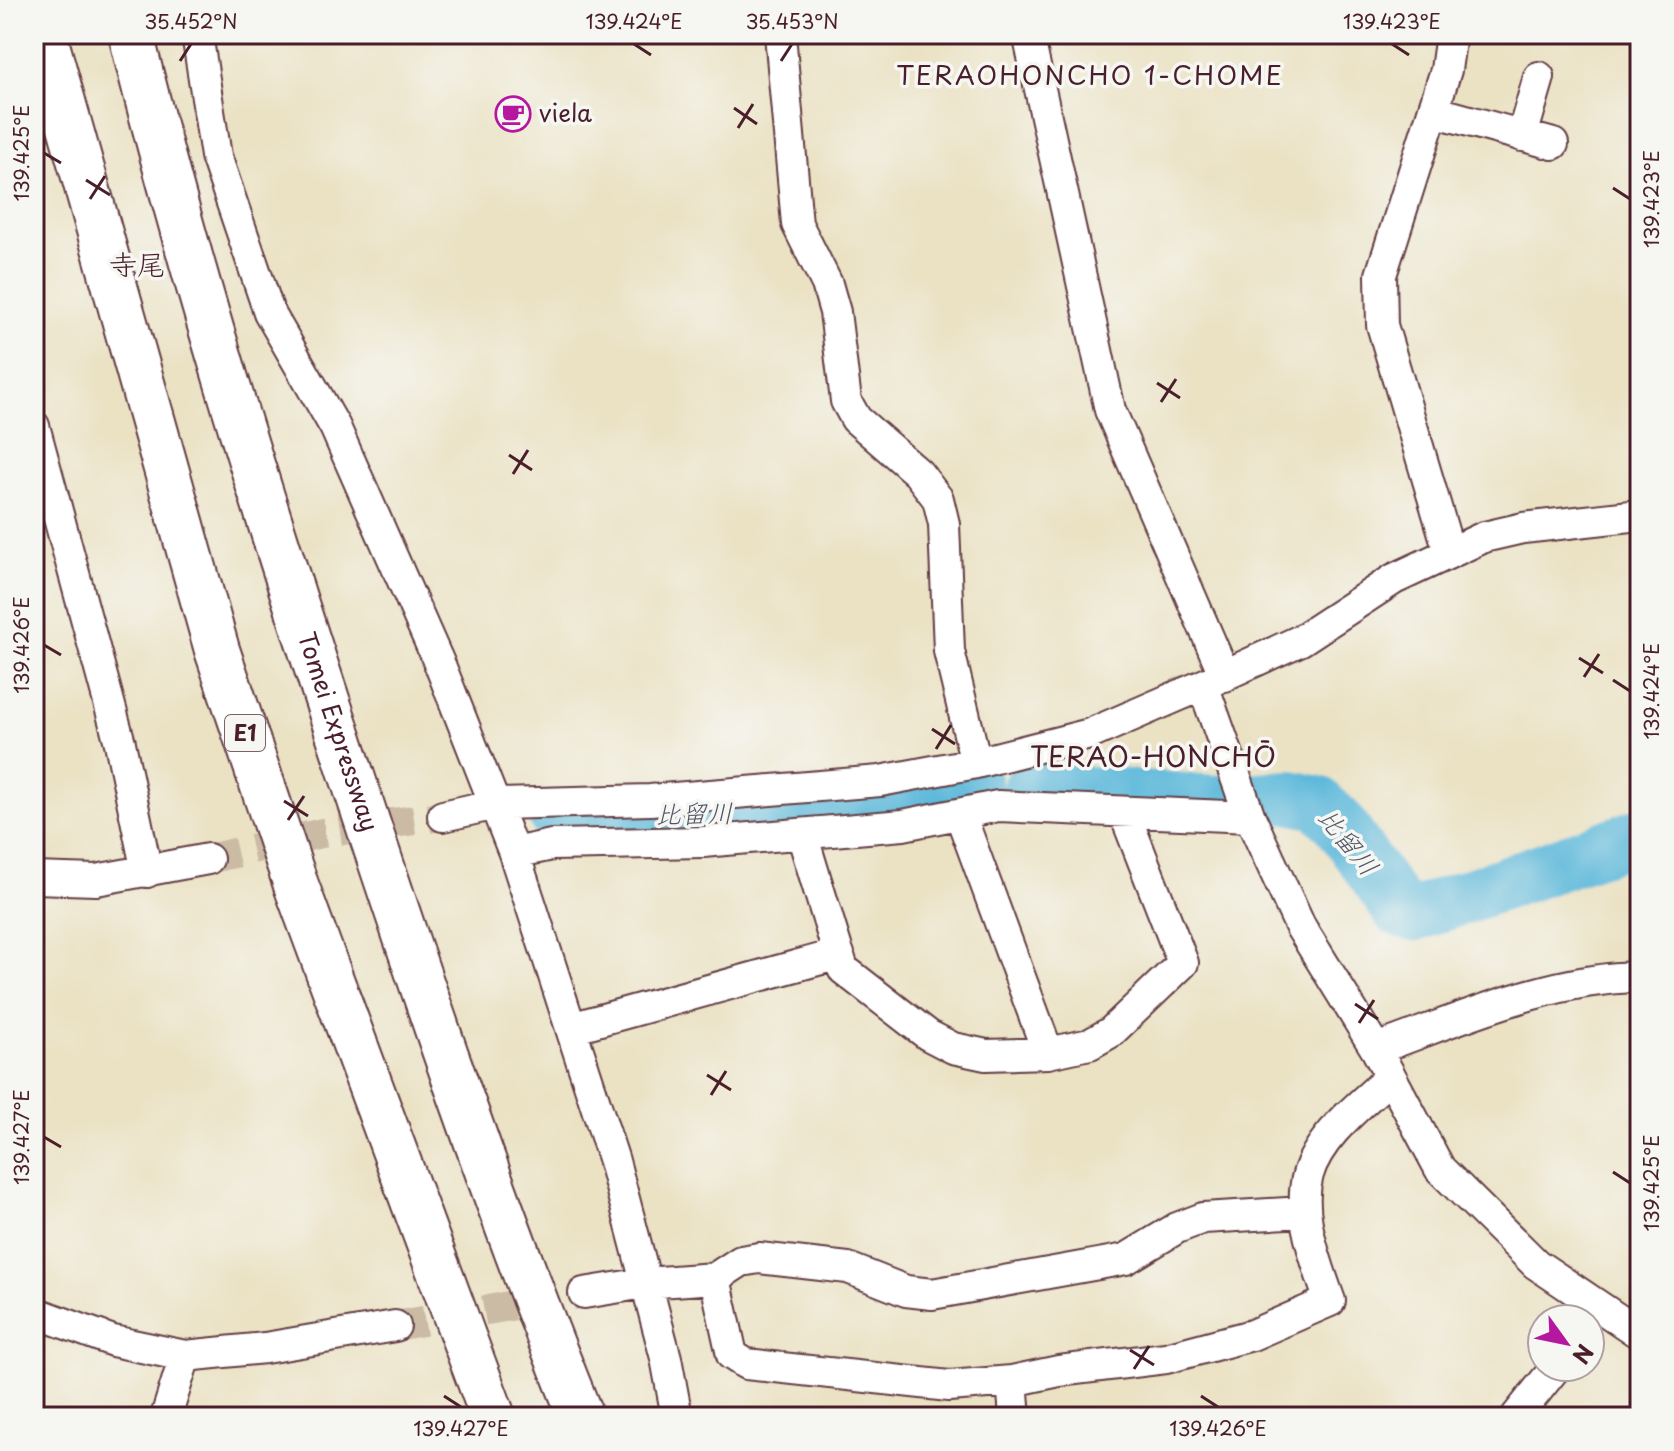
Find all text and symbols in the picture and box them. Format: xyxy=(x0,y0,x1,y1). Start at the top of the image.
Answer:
text: 35.452°N xyxy=(144,6,238,36)
text: 139.424°E xyxy=(585,6,683,36)
text: 35.453°N xyxy=(745,6,839,36)
text: 139.423°E xyxy=(1343,6,1441,36)
district label: TERAOHONCHO 1-CHOME xyxy=(896,55,1284,94)
place label: viela xyxy=(539,94,592,130)
cafe icon: viela xyxy=(494,95,532,133)
text: 139.425°E xyxy=(6,105,36,201)
text: 139.423°E xyxy=(1636,150,1666,248)
district label: 寺尾 xyxy=(109,242,165,285)
text: 139.426°E xyxy=(6,596,36,694)
street label: Tomei Expressway xyxy=(290,627,389,836)
text: 139.424°E xyxy=(1636,642,1666,740)
road number: E1 xyxy=(225,715,265,751)
district label: TERAO-HONCHŌ xyxy=(1030,734,1276,777)
water label: 比留川 xyxy=(655,792,733,833)
water label: 比留川 xyxy=(1309,798,1389,884)
text: 139.427°E xyxy=(6,1089,36,1185)
text: 139.425°E xyxy=(1636,1135,1666,1231)
north arrow xyxy=(1526,1303,1606,1383)
text: N xyxy=(1565,1338,1603,1371)
text: 139.427°E xyxy=(413,1413,509,1443)
text: 139.426°E xyxy=(1169,1413,1267,1443)

